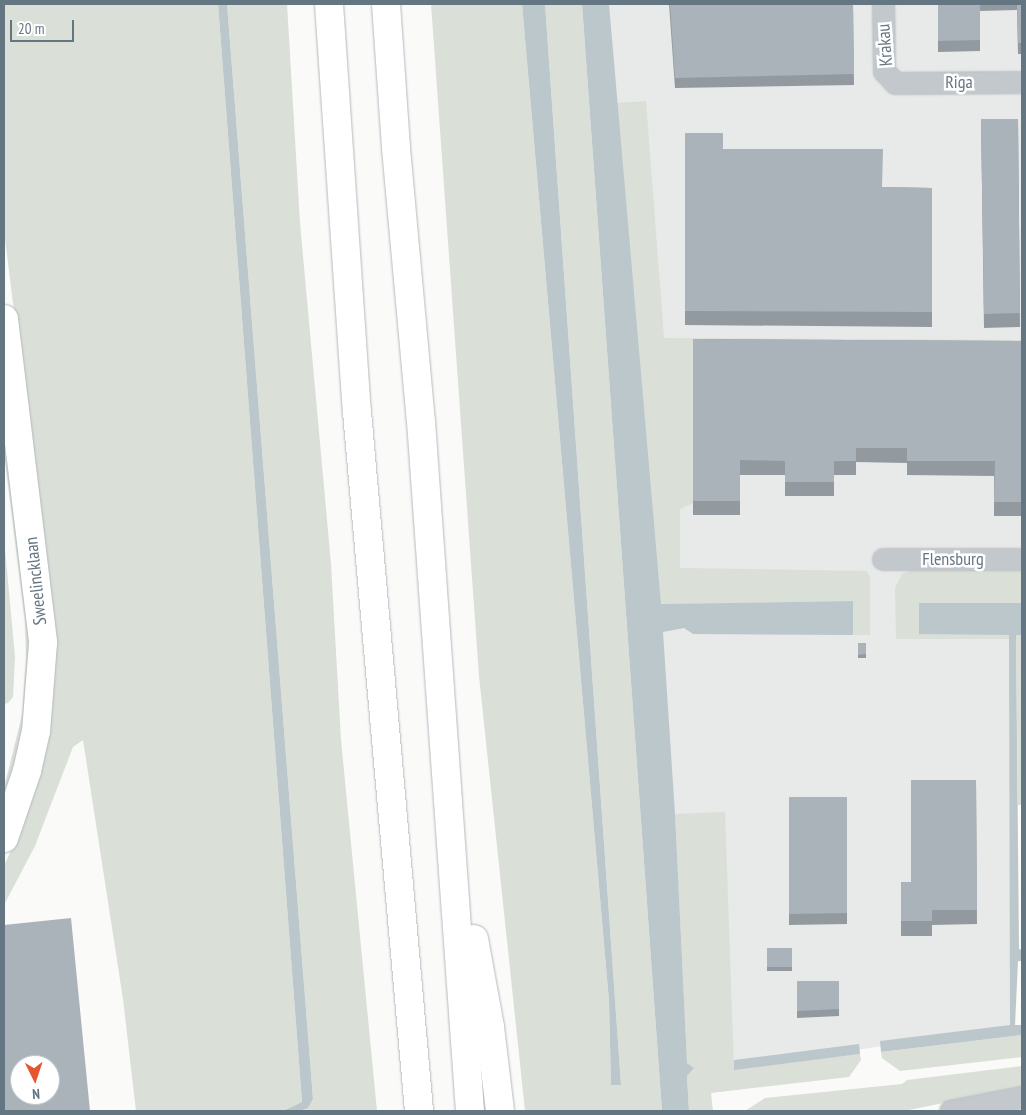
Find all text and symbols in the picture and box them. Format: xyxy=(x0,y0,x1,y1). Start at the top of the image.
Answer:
scale bar xyxy=(12,10,76,42)
text: 20 m xyxy=(18,19,44,38)
street label: Krakau xyxy=(873,23,897,67)
street label: Riga xyxy=(945,71,973,93)
street label: Sweelincklaan xyxy=(21,536,51,626)
street label: Flensburg xyxy=(922,548,984,570)
north arrow xyxy=(10,1055,60,1105)
text: N xyxy=(32,1085,40,1103)

